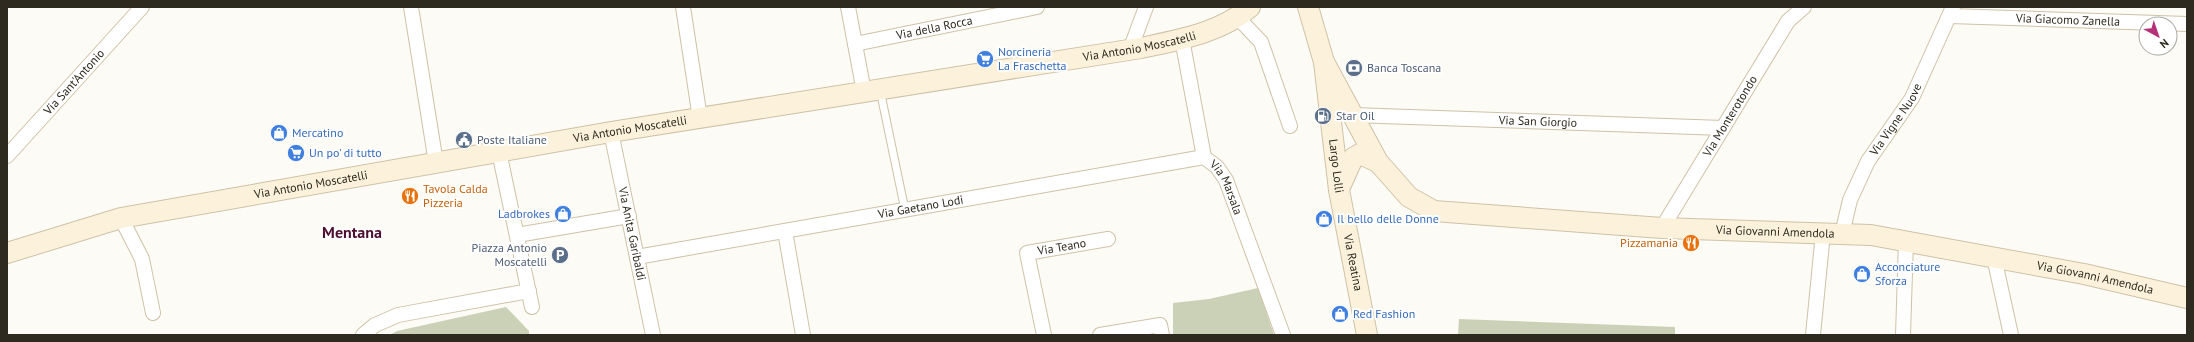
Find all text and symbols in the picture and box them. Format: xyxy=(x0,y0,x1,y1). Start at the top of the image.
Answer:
street label: Via Giacomo Zanella xyxy=(2015,10,2120,29)
street label: Via della Rocca xyxy=(894,12,974,43)
north arrow xyxy=(2138,16,2178,56)
street label: Via Antonio Moscatelli xyxy=(1081,27,1198,64)
text: N xyxy=(2157,36,2172,51)
place label: Norcineria La Fraschetta xyxy=(998,44,1067,73)
street label: Via Sant'Antonio xyxy=(39,46,107,118)
supermarket icon: Norcineria La Fraschetta xyxy=(975,49,995,69)
bank icon: Banca Toscana xyxy=(1344,58,1364,78)
place label: Banca Toscana xyxy=(1367,60,1441,75)
street label: Via Monterotondo xyxy=(1699,73,1760,160)
street label: Via Vigne Nuove xyxy=(1866,81,1925,159)
fuel station icon: Star Oil xyxy=(1313,106,1333,126)
place label: Star Oil xyxy=(1336,108,1375,123)
street label: Via Antonio Moscatelli xyxy=(571,112,688,146)
street label: Via San Giorgio xyxy=(1497,112,1577,130)
shop icon: Mercatino xyxy=(269,123,289,143)
place label: Mercatino xyxy=(292,125,343,140)
public building icon: Poste Italiane xyxy=(454,130,474,150)
place label: Poste Italiane xyxy=(477,132,547,147)
street label: Largo Lolli xyxy=(1326,138,1347,194)
supermarket icon: Un po' di tutto xyxy=(286,143,306,163)
place label: Un po' di tutto xyxy=(309,145,382,160)
street label: Via Marsala xyxy=(1206,156,1246,217)
street label: Via Antonio Moscatelli xyxy=(252,167,369,202)
place label: Tavola Calda Pizzeria xyxy=(423,181,488,210)
street label: Via Anita Garibaldi xyxy=(615,185,650,282)
restaurant icon: Tavola Calda Pizzeria xyxy=(400,186,420,206)
street label: Via Gaetano Lodi xyxy=(876,192,964,222)
shop icon: Ladbrokes xyxy=(553,204,573,224)
place label: Ladbrokes xyxy=(498,206,550,221)
shop icon: Il bello delle Donne xyxy=(1314,209,1334,229)
place label: Il bello delle Donne xyxy=(1337,211,1439,226)
district label: Mentana xyxy=(322,222,382,242)
street label: Via Giovanni Amendola xyxy=(1715,222,1835,241)
street label: Via Reatina xyxy=(1340,232,1366,292)
restaurant icon: Pizzamania xyxy=(1681,233,1701,253)
street label: Via Teano xyxy=(1035,235,1087,258)
place label: Pizzamania xyxy=(1620,235,1678,250)
place label: Piazza Antonio Moscatelli xyxy=(471,240,547,269)
parking icon: Piazza Antonio Moscatelli xyxy=(550,245,570,265)
street label: Via Giovanni Amendola xyxy=(2035,257,2155,297)
place label: Acconciature Sforza xyxy=(1875,259,1940,288)
shop icon: Acconciature Sforza xyxy=(1852,264,1872,284)
shop icon: Red Fashion xyxy=(1330,304,1350,324)
place label: Red Fashion xyxy=(1353,306,1415,321)

